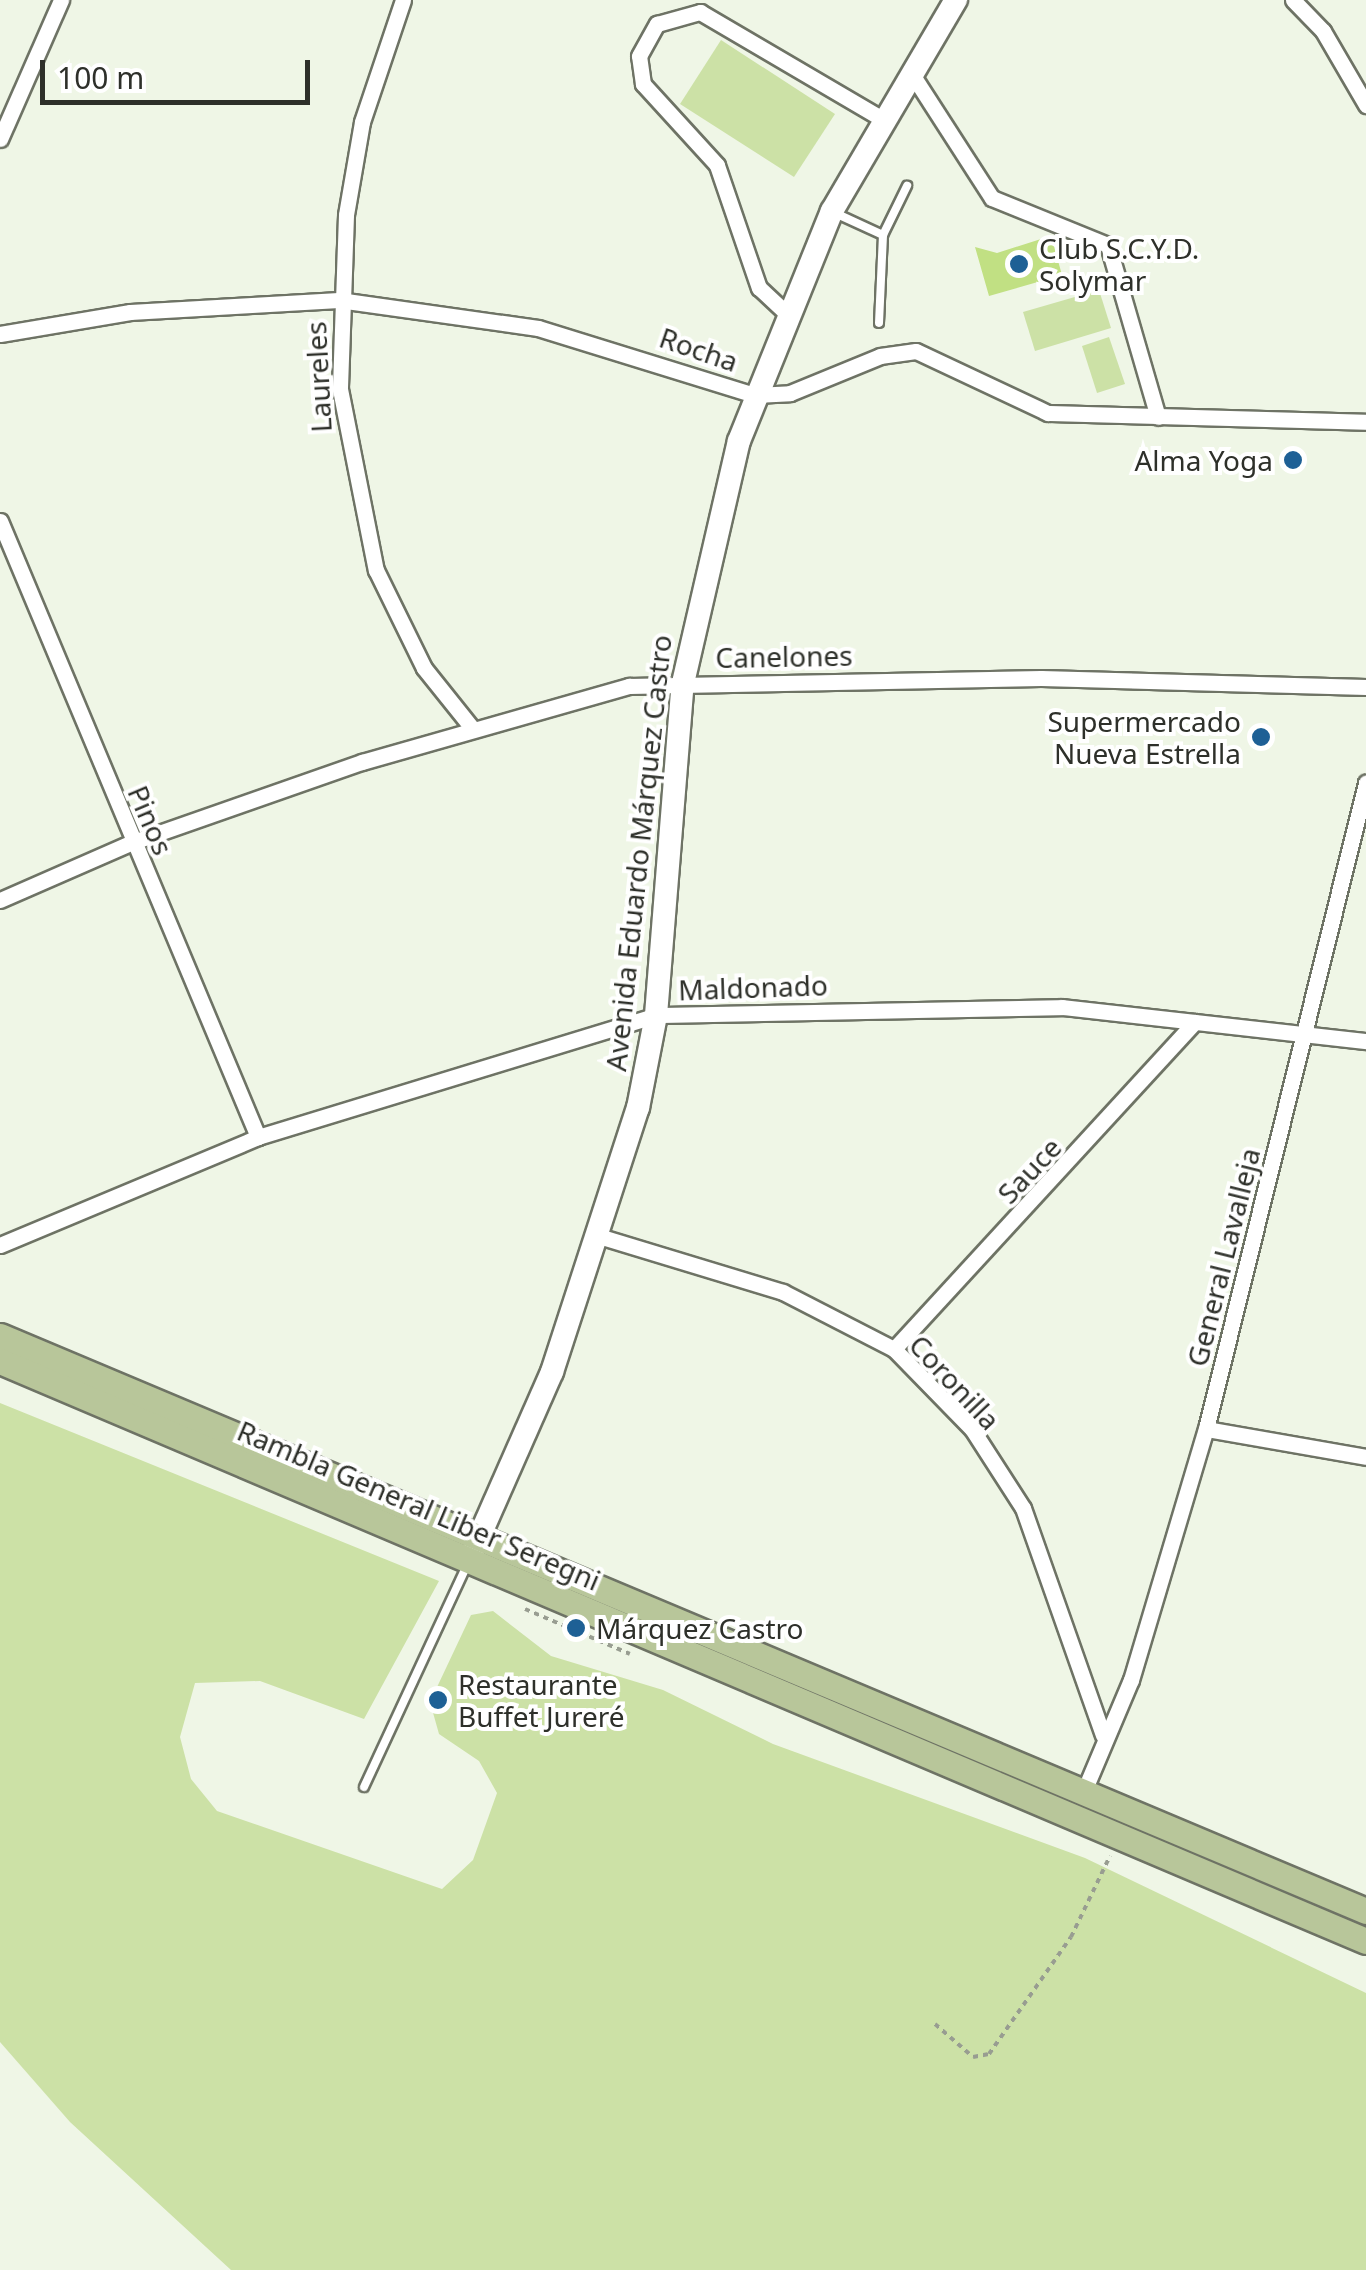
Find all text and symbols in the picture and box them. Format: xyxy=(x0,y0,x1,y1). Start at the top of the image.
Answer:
scale bar xyxy=(45,40,315,102)
text: 100 m xyxy=(57,57,144,98)
place label: Club S.C.Y.D. Solymar xyxy=(1039,231,1199,297)
marker: Club S.C.Y.D. Solymar xyxy=(1008,253,1030,275)
street label: Rocha xyxy=(655,320,743,378)
street label: Laureles xyxy=(298,321,338,433)
place label: Alma Yoga xyxy=(1134,443,1273,477)
marker: Alma Yoga xyxy=(1282,449,1304,471)
street label: Avenida Eduardo Márquez Castro xyxy=(598,633,678,1073)
street label: Canelones xyxy=(715,638,853,674)
place label: Supermercado Nueva Estrella xyxy=(1047,704,1241,770)
marker: Supermercado Nueva Estrella xyxy=(1250,726,1272,748)
street label: Pinos xyxy=(122,780,180,860)
street label: Maldonado xyxy=(678,968,828,1006)
street label: Sauce xyxy=(990,1130,1068,1210)
street label: General Lavalleja xyxy=(1180,1144,1266,1370)
street label: Coronilla xyxy=(903,1328,1007,1436)
street label: Rambla General Liber Seregni xyxy=(233,1413,605,1597)
place label: Márquez Castro xyxy=(596,1611,803,1645)
marker: Márquez Castro xyxy=(565,1617,587,1639)
place label: Restaurante Buffet Jureré xyxy=(458,1667,624,1733)
marker: Restaurante Buffet Jureré xyxy=(427,1689,449,1711)

